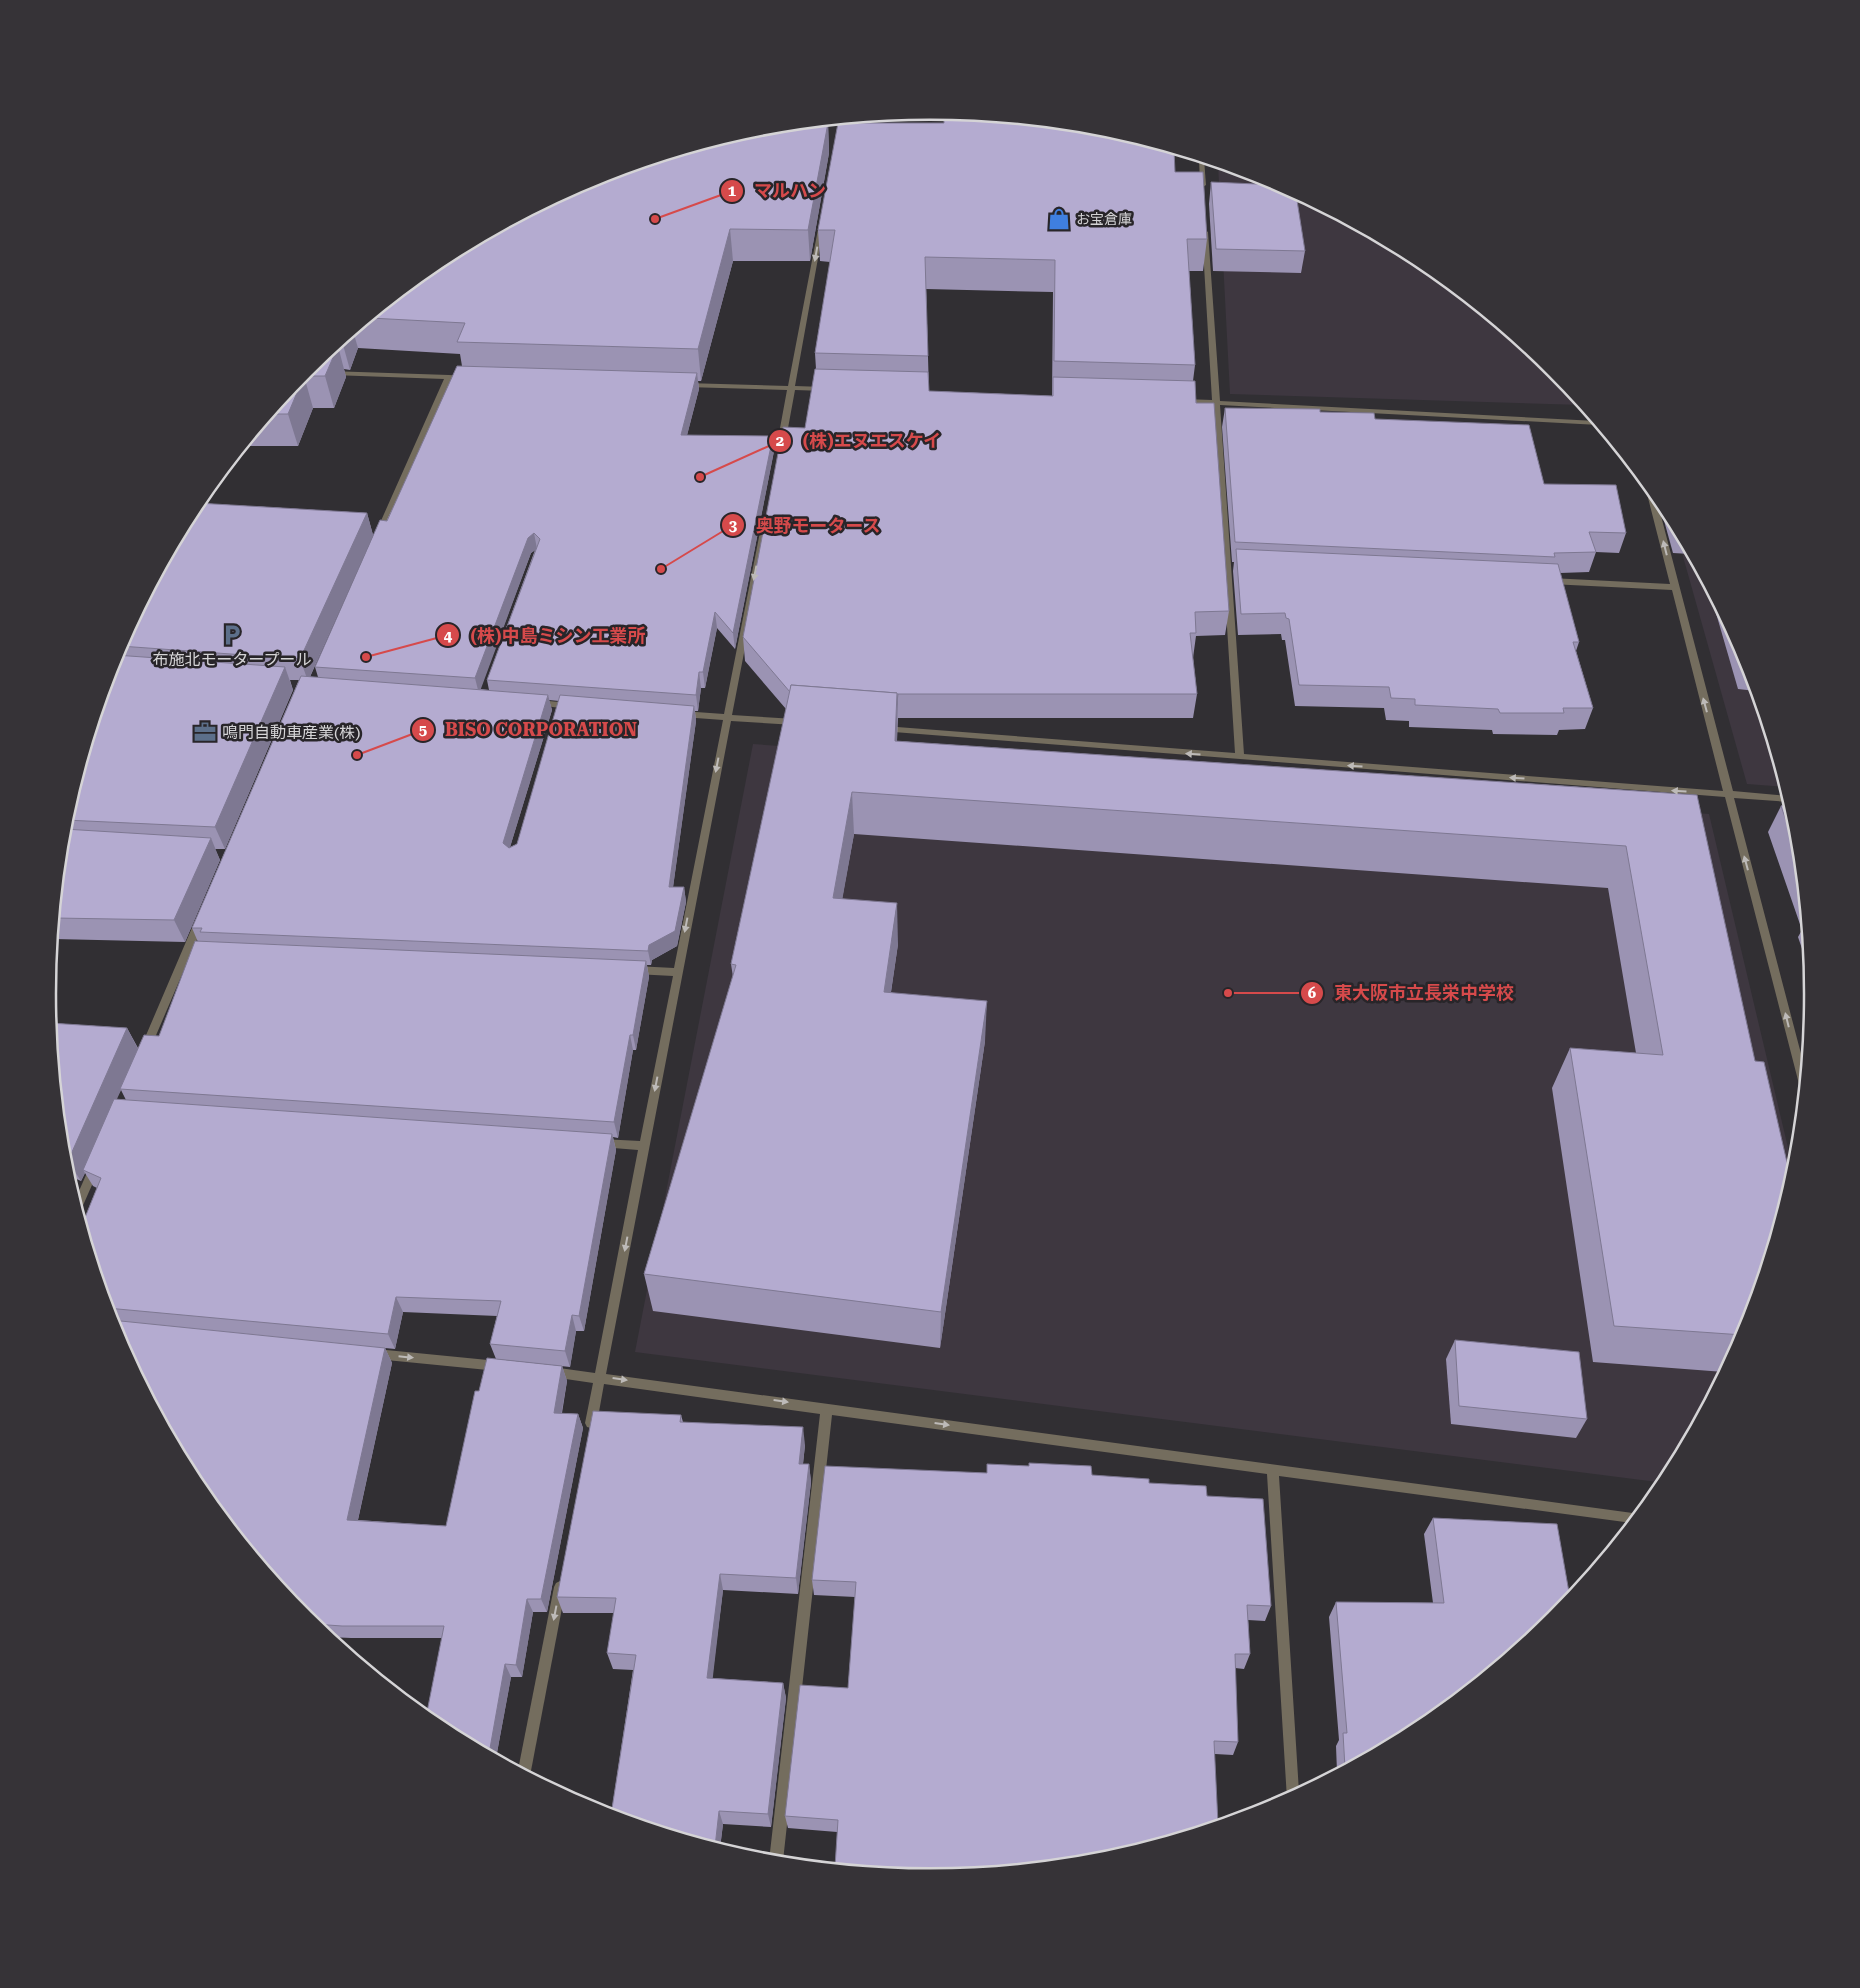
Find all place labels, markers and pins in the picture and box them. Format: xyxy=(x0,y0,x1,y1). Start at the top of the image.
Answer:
callout: マルハン xyxy=(719,174,836,207)
shop icon: お宝倉庫 xyxy=(1046,206,1072,232)
place label: お宝倉庫 xyxy=(1076,211,1132,227)
callout: (株)エヌエスケイ xyxy=(768,424,952,457)
callout: 奥野モータース xyxy=(720,509,891,542)
callout: (株)中島ミシン工業所 xyxy=(435,619,655,652)
parking icon: 布施北モータープール xyxy=(219,622,245,648)
place label: 布施北モータープール xyxy=(152,650,312,669)
callout: BISO CORPORATION xyxy=(410,713,647,746)
office icon: 鳴門自動車産業(株) xyxy=(192,719,218,745)
place label: 鳴門自動車産業(株) xyxy=(222,723,360,742)
callout: 東大阪市立長栄中学校 xyxy=(1299,976,1524,1009)

